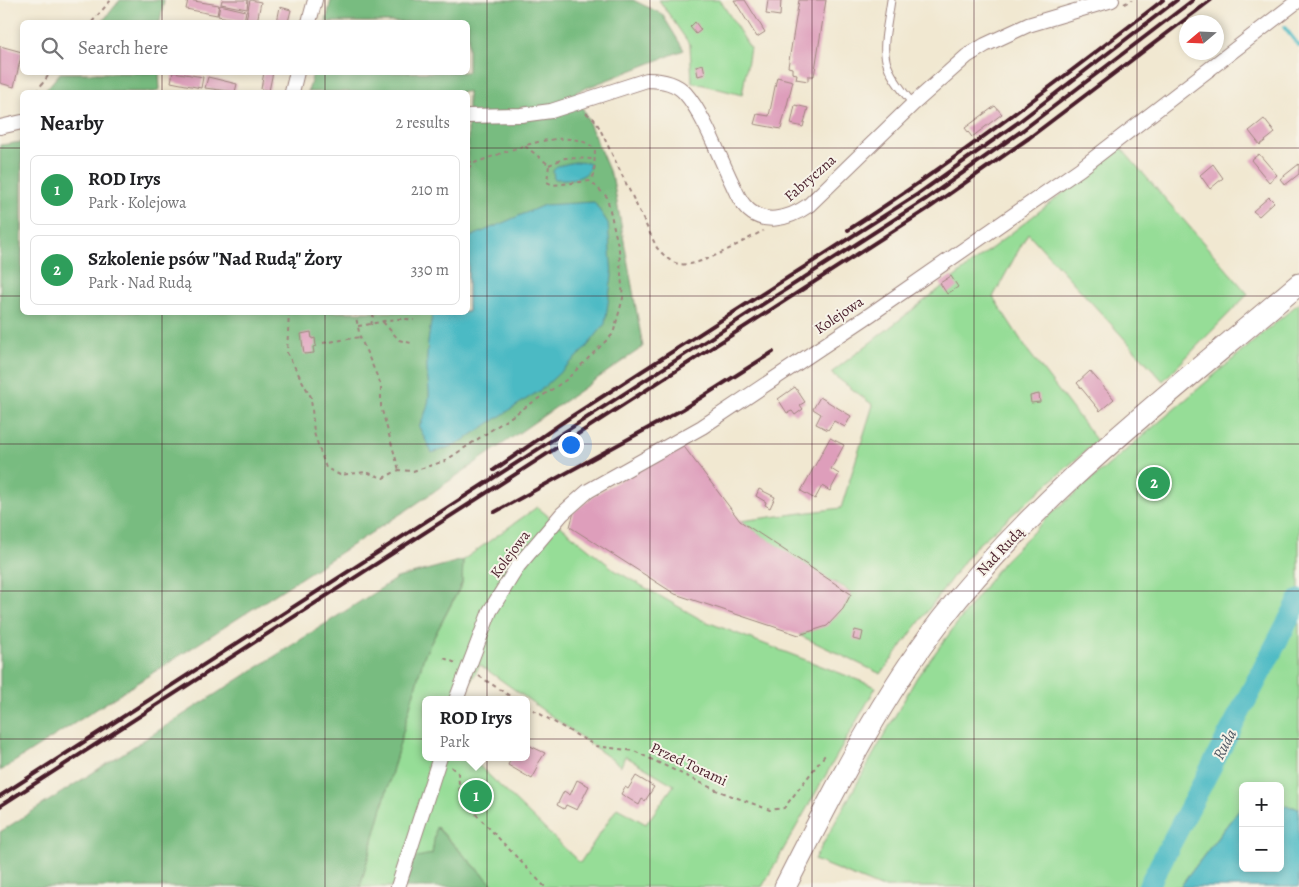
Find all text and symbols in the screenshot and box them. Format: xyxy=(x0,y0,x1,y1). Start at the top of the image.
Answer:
north arrow xyxy=(1179,15,1224,60)
search box xyxy=(20,20,470,75)
icon: search xyxy=(38,34,66,62)
text: Search here xyxy=(78,35,168,61)
text: Nearby xyxy=(40,109,103,137)
text: 2 results xyxy=(395,112,450,134)
street label: Fabryczna xyxy=(780,150,840,206)
text: ROD Irys xyxy=(88,166,161,192)
text: 1 xyxy=(54,179,60,201)
text: 210 m xyxy=(411,179,449,201)
text: Park · Kolejowa xyxy=(88,192,186,214)
text: Szkolenie psów "Nad Rudą" Żory xyxy=(88,246,342,272)
text: 2 xyxy=(53,259,61,281)
text: 330 m xyxy=(411,259,449,281)
text: Park · Nad Rudą xyxy=(88,272,192,294)
street label: Kolejowa xyxy=(811,291,867,339)
your location xyxy=(558,432,584,458)
pin: 2 xyxy=(1138,464,1170,502)
street label: Nad Rudą xyxy=(972,521,1029,580)
street label: Kolejowa xyxy=(485,526,535,582)
popup xyxy=(422,696,530,761)
text: ROD Irys xyxy=(440,705,512,731)
water label: Ruda xyxy=(1208,725,1242,764)
text: Park xyxy=(440,731,470,753)
street label: Przed Torami xyxy=(647,737,731,791)
pin: 1 xyxy=(460,777,492,815)
map controls xyxy=(1239,782,1284,872)
button: + xyxy=(1239,782,1284,827)
button: − xyxy=(1239,827,1284,872)

